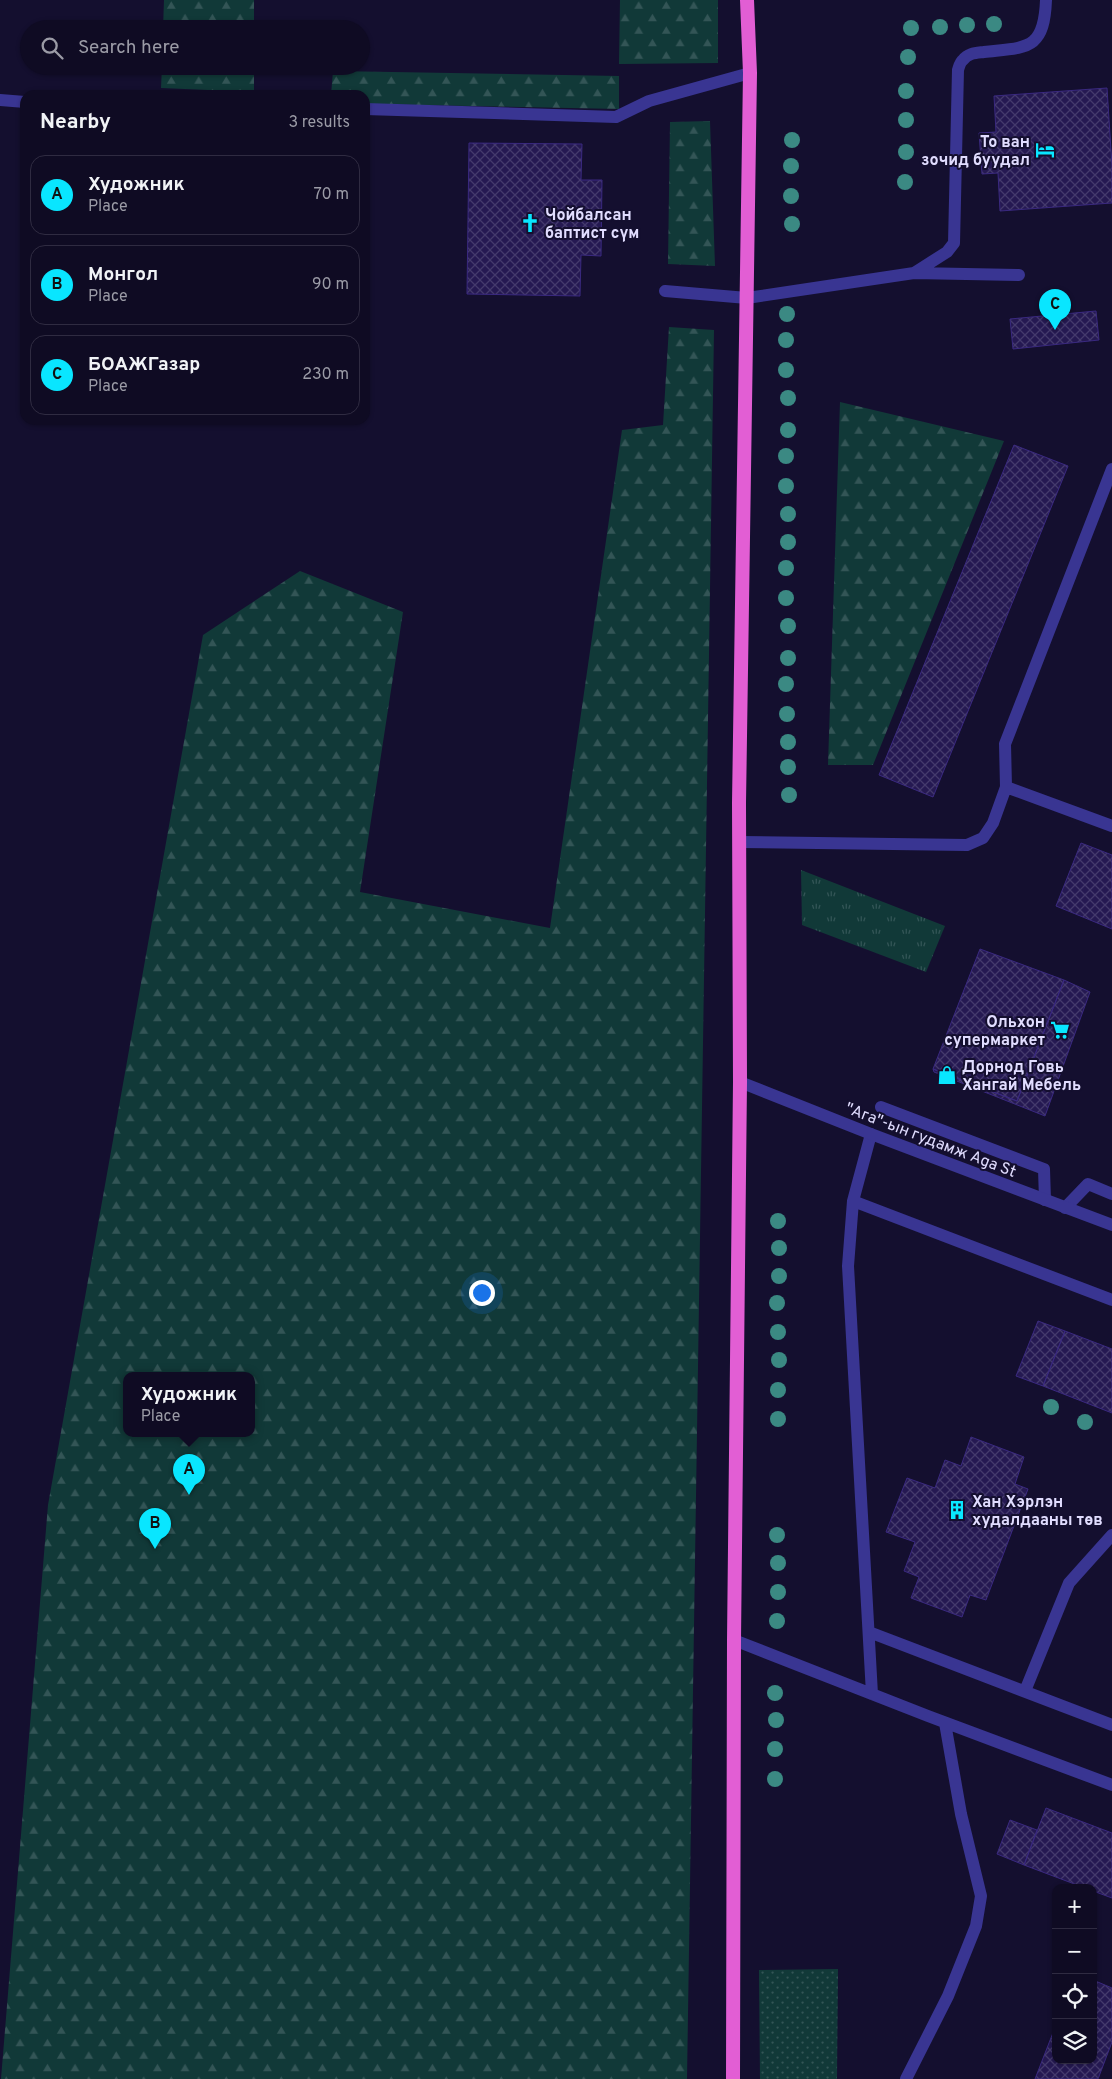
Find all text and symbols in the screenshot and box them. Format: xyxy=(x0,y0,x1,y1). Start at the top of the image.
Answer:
search box xyxy=(20,20,370,75)
icon: search xyxy=(38,34,66,62)
text: Search here xyxy=(78,36,180,60)
text: Nearby xyxy=(40,109,111,136)
text: 3 results xyxy=(288,113,350,133)
place label: То ван зочид буудал xyxy=(921,133,1030,171)
hotel icon: То ван зочид буудал xyxy=(1034,139,1056,161)
text: Художник xyxy=(88,173,185,197)
text: A xyxy=(51,185,63,205)
text: 70 m xyxy=(314,185,349,205)
text: Place xyxy=(88,197,128,217)
place label: Чойбалсан баптист сүм xyxy=(545,206,639,244)
church icon: Чойбалсан баптист сүм xyxy=(519,212,541,234)
text: Монгол xyxy=(88,263,158,287)
text: B xyxy=(51,275,63,295)
text: 90 m xyxy=(312,275,349,295)
text: Place xyxy=(88,287,128,307)
pin: C xyxy=(1039,289,1071,330)
text: БОАЖГазар xyxy=(88,353,200,377)
text: C xyxy=(52,365,62,385)
text: 230 m xyxy=(302,365,349,385)
text: Place xyxy=(88,377,128,397)
place label: Ольхон супермаркет xyxy=(944,1013,1045,1051)
supermarket icon: Ольхон супермаркет xyxy=(1049,1019,1071,1041)
place label: Дорнод Говь Хангай Мебель xyxy=(962,1058,1081,1096)
shop icon: Дорнод Говь Хангай Мебель xyxy=(936,1064,958,1086)
street label: "Ага"-ын гудамж Aga St xyxy=(842,1099,1019,1183)
your location xyxy=(469,1280,495,1306)
popup xyxy=(123,1372,255,1437)
text: Художник xyxy=(141,1383,237,1407)
text: Place xyxy=(141,1407,180,1427)
pin: A xyxy=(173,1454,205,1495)
place label: Хан Хэрлэн худалдааны төв xyxy=(972,1493,1103,1531)
building icon: Хан Хэрлэн худалдааны төв xyxy=(946,1499,968,1521)
pin: B xyxy=(139,1508,171,1549)
map controls xyxy=(1052,1884,1097,2064)
button: + xyxy=(1052,1884,1097,1929)
button: − xyxy=(1052,1929,1097,1974)
button: locate xyxy=(1052,1974,1097,2019)
button: layers xyxy=(1052,2019,1097,2064)

